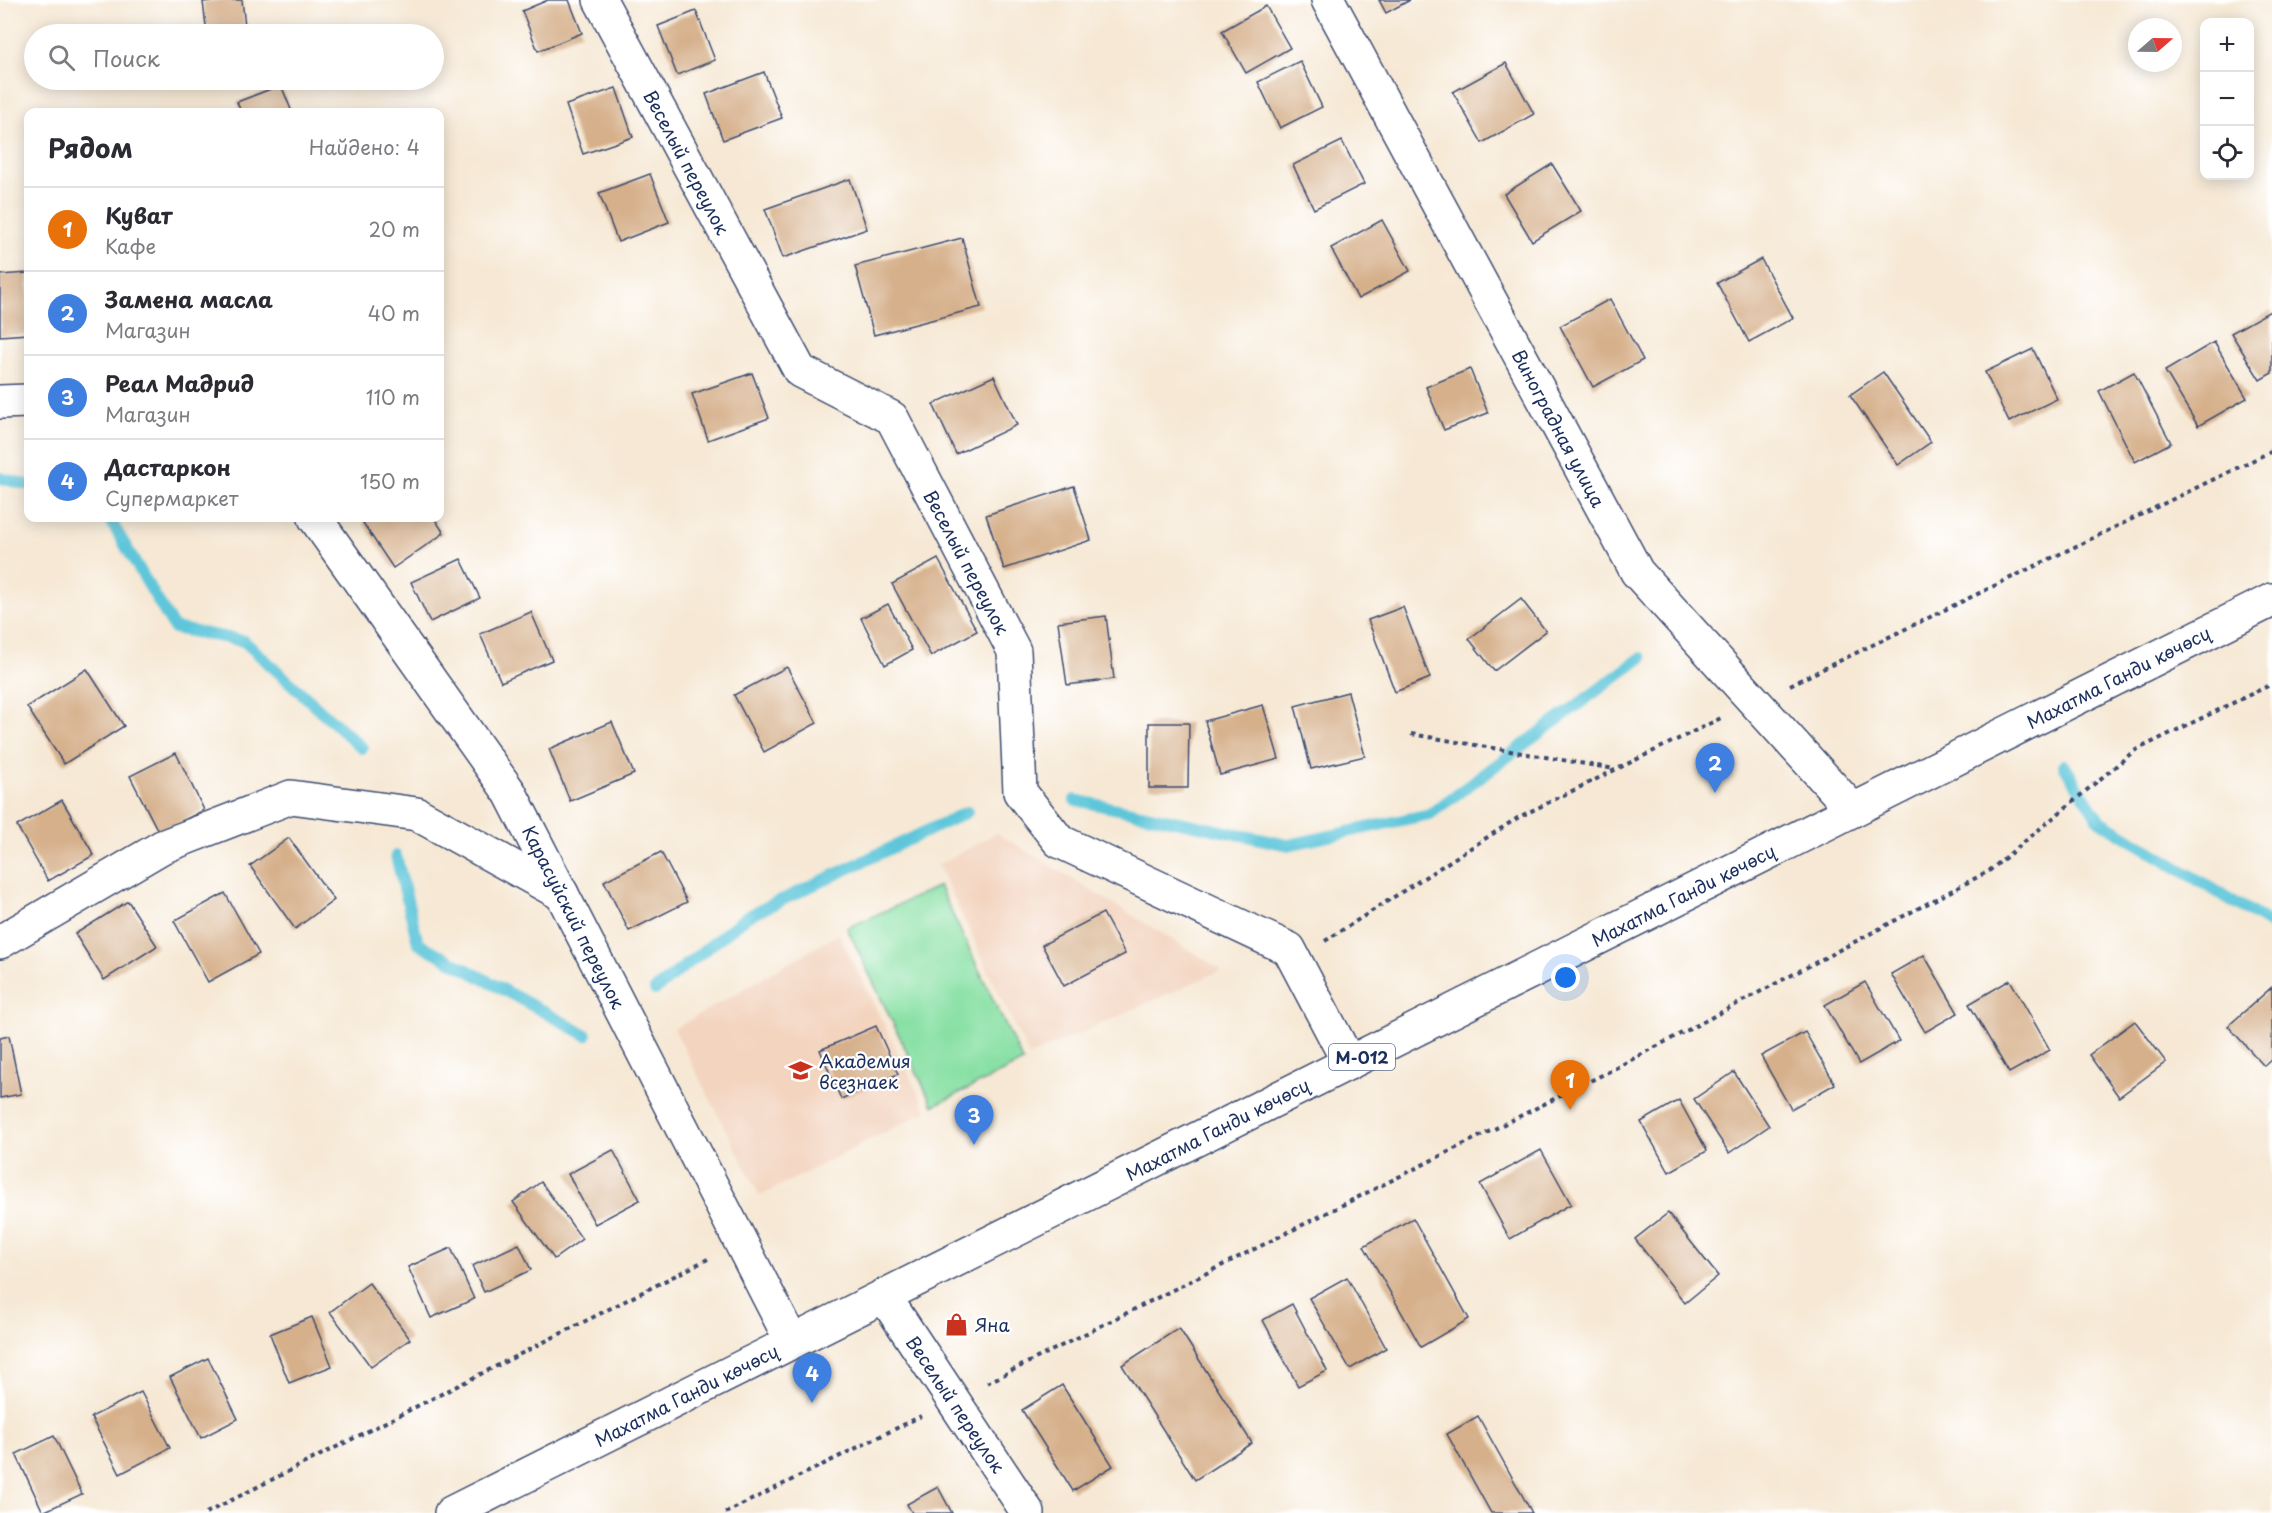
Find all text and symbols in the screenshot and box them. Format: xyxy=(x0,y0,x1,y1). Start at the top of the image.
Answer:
north arrow xyxy=(2128,18,2182,72)
map controls xyxy=(2200,18,2254,180)
button: + xyxy=(2200,18,2254,72)
search box xyxy=(24,24,444,90)
icon: search xyxy=(45,41,78,74)
text: Поиск xyxy=(93,41,160,74)
button: − xyxy=(2200,72,2254,126)
street label: Веселый переулок xyxy=(637,85,737,239)
button: locate xyxy=(2200,126,2254,180)
text: Рядом xyxy=(48,128,133,167)
text: Найдено: 4 xyxy=(309,132,420,162)
text: Куват xyxy=(105,198,172,231)
text: 1 xyxy=(63,214,72,244)
text: 20 m xyxy=(368,214,420,244)
text: Кафе xyxy=(105,231,156,261)
text: Замена масла xyxy=(105,282,273,315)
text: 2 xyxy=(60,298,75,328)
text: 40 m xyxy=(368,298,420,328)
text: Магазин xyxy=(105,315,191,345)
street label: Виноградная улица xyxy=(1506,344,1612,512)
text: Реал Мадрид xyxy=(105,366,254,399)
text: 3 xyxy=(61,382,74,412)
text: 110 m xyxy=(366,382,420,412)
text: Магазин xyxy=(105,399,191,429)
text: Дастаркон xyxy=(105,450,231,483)
text: 4 xyxy=(61,466,74,496)
text: 150 m xyxy=(360,466,420,496)
text: Супермаркет xyxy=(105,483,238,513)
street label: Веселый переулок xyxy=(917,485,1017,639)
street label: Махатма Ганди көчөсү xyxy=(2021,619,2215,735)
pin: 2 xyxy=(1696,744,1734,793)
street label: Карасуйский переулок xyxy=(516,821,632,1014)
street label: Махатма Ганди көчөсү xyxy=(1586,837,1780,953)
your location xyxy=(1551,963,1580,992)
road number: М-012 xyxy=(1329,1044,1395,1070)
place label: Академия всезнаек xyxy=(819,1047,911,1095)
school or university icon: Академия всезнаек xyxy=(788,1057,814,1083)
pin: 1 xyxy=(1550,1060,1590,1110)
street label: Махатма Ганди көчөсү xyxy=(1120,1071,1314,1187)
pin: 3 xyxy=(954,1096,994,1145)
shop icon: Яна xyxy=(944,1311,970,1337)
place label: Яна xyxy=(975,1311,1011,1338)
street label: Веселый переулок xyxy=(900,1330,1012,1478)
street label: Махатма Ганди көчөсү xyxy=(589,1337,783,1453)
pin: 4 xyxy=(792,1354,832,1403)

